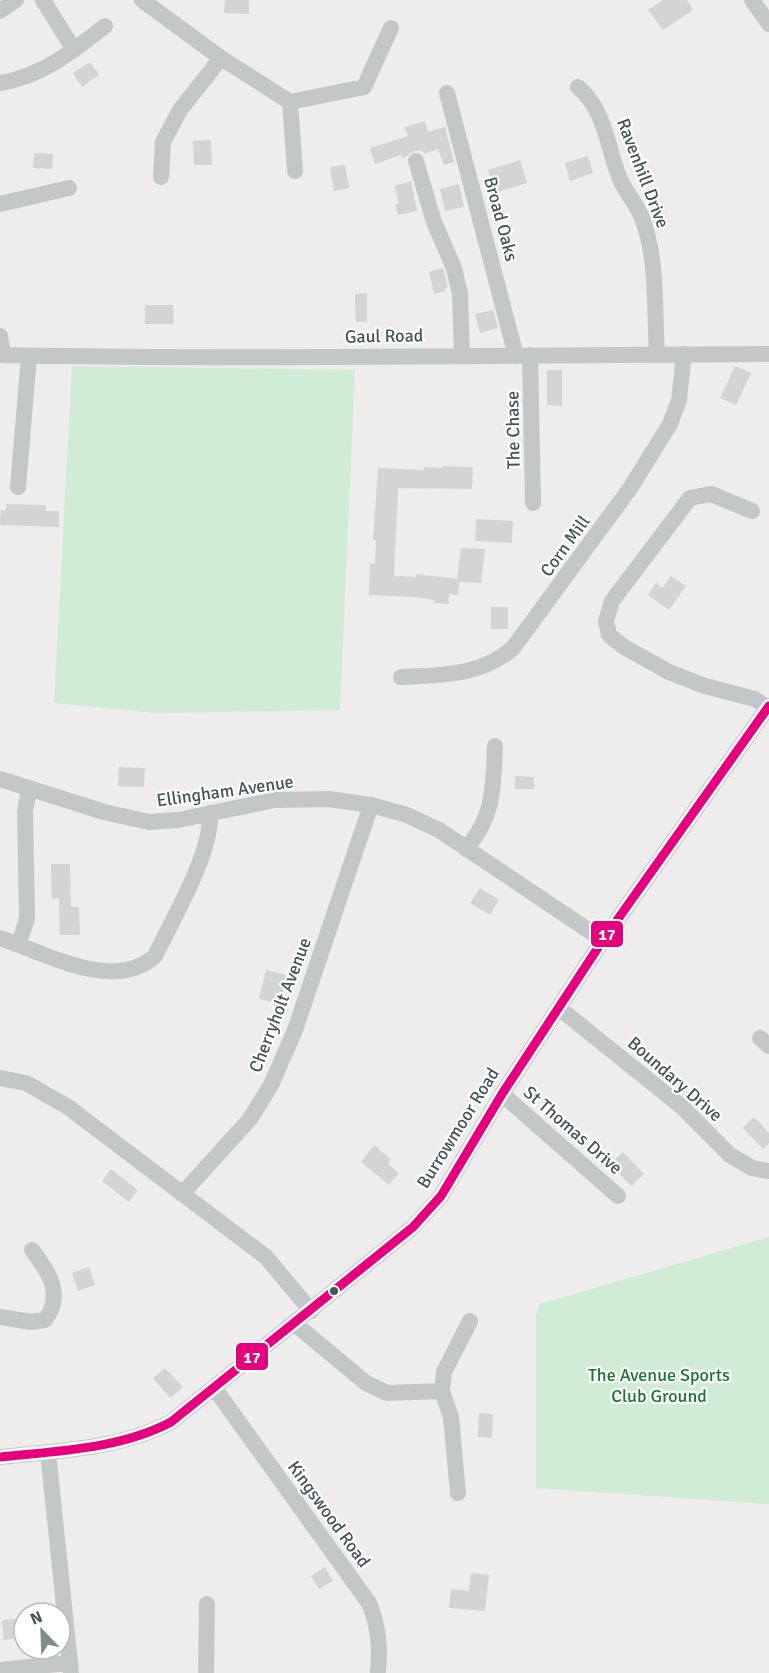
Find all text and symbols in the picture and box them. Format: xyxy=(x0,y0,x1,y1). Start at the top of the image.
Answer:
street label: Ravenhill Drive xyxy=(612,115,674,231)
street label: Broad Oaks xyxy=(479,174,523,264)
street label: Gaul Road xyxy=(345,324,423,348)
street label: The Chase xyxy=(501,391,525,469)
street label: Corn Mill xyxy=(535,511,595,581)
street label: Ellingham Avenue xyxy=(155,770,295,812)
line badge: 17 xyxy=(590,920,624,948)
text: 17 xyxy=(598,925,616,945)
street label: Cherryholt Avenue xyxy=(244,935,316,1075)
street label: Boundary Drive xyxy=(623,1032,727,1126)
street label: Burrowmoor Road xyxy=(412,1064,504,1192)
street label: St Thomas Drive xyxy=(519,1081,627,1179)
unlabelled marker xyxy=(328,1285,340,1297)
line badge: 17 xyxy=(235,1342,269,1371)
text: 17 xyxy=(243,1348,261,1368)
park label: The Avenue Sports Club Ground xyxy=(588,1364,730,1407)
street label: Kingswood Road xyxy=(283,1456,375,1572)
north arrow xyxy=(12,1601,72,1661)
text: N xyxy=(27,1607,46,1629)

